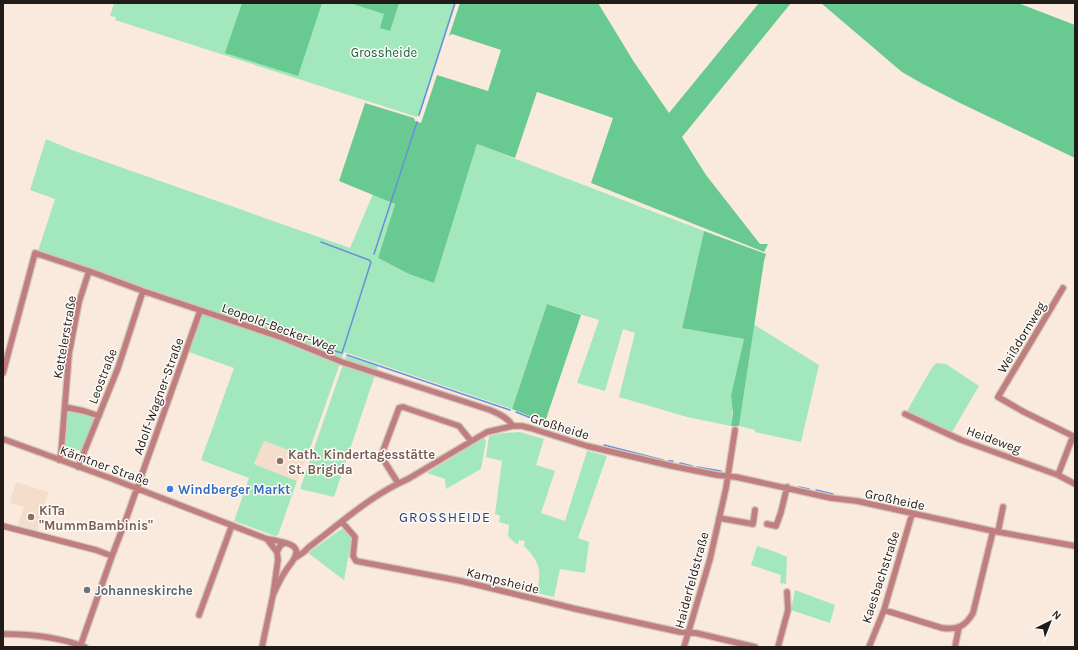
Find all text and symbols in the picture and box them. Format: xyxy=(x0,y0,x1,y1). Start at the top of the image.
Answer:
park label: Grossheide xyxy=(351,45,418,60)
street label: Kettelerstraße xyxy=(50,294,79,380)
street label: Weißdornweg xyxy=(994,298,1049,376)
street label: Leopold-Becker-Weg xyxy=(220,300,339,355)
street label: Adolf-Wagner-Straße xyxy=(130,335,187,457)
street label: Leostraße xyxy=(85,346,120,406)
street label: Großheide xyxy=(529,410,591,443)
street label: Heideweg xyxy=(964,423,1024,456)
street label: Kärntner Straße xyxy=(58,442,152,489)
place label: Kath. Kindertagesstätte St. Brigida xyxy=(288,447,435,477)
marker: Kath. Kindertagesstätte St. Brigida xyxy=(275,456,285,466)
place label: Windberger Markt xyxy=(178,482,290,497)
marker: Windberger Markt xyxy=(165,484,175,494)
street label: Großheide xyxy=(864,486,927,513)
place label: KiTa "MummBambinis" xyxy=(39,503,153,533)
district label: GROSSHEIDE xyxy=(399,509,491,526)
marker: KiTa "MummBambinis" xyxy=(26,512,36,522)
street label: Kaesbachstraße xyxy=(858,529,903,625)
street label: Haiderfeldstraße xyxy=(671,530,712,630)
street label: Kampsheide xyxy=(465,564,541,597)
place label: Johanneskirche xyxy=(95,583,193,598)
marker: Johanneskirche xyxy=(82,585,92,595)
north arrow xyxy=(1030,602,1070,642)
text: N xyxy=(1049,608,1064,622)

